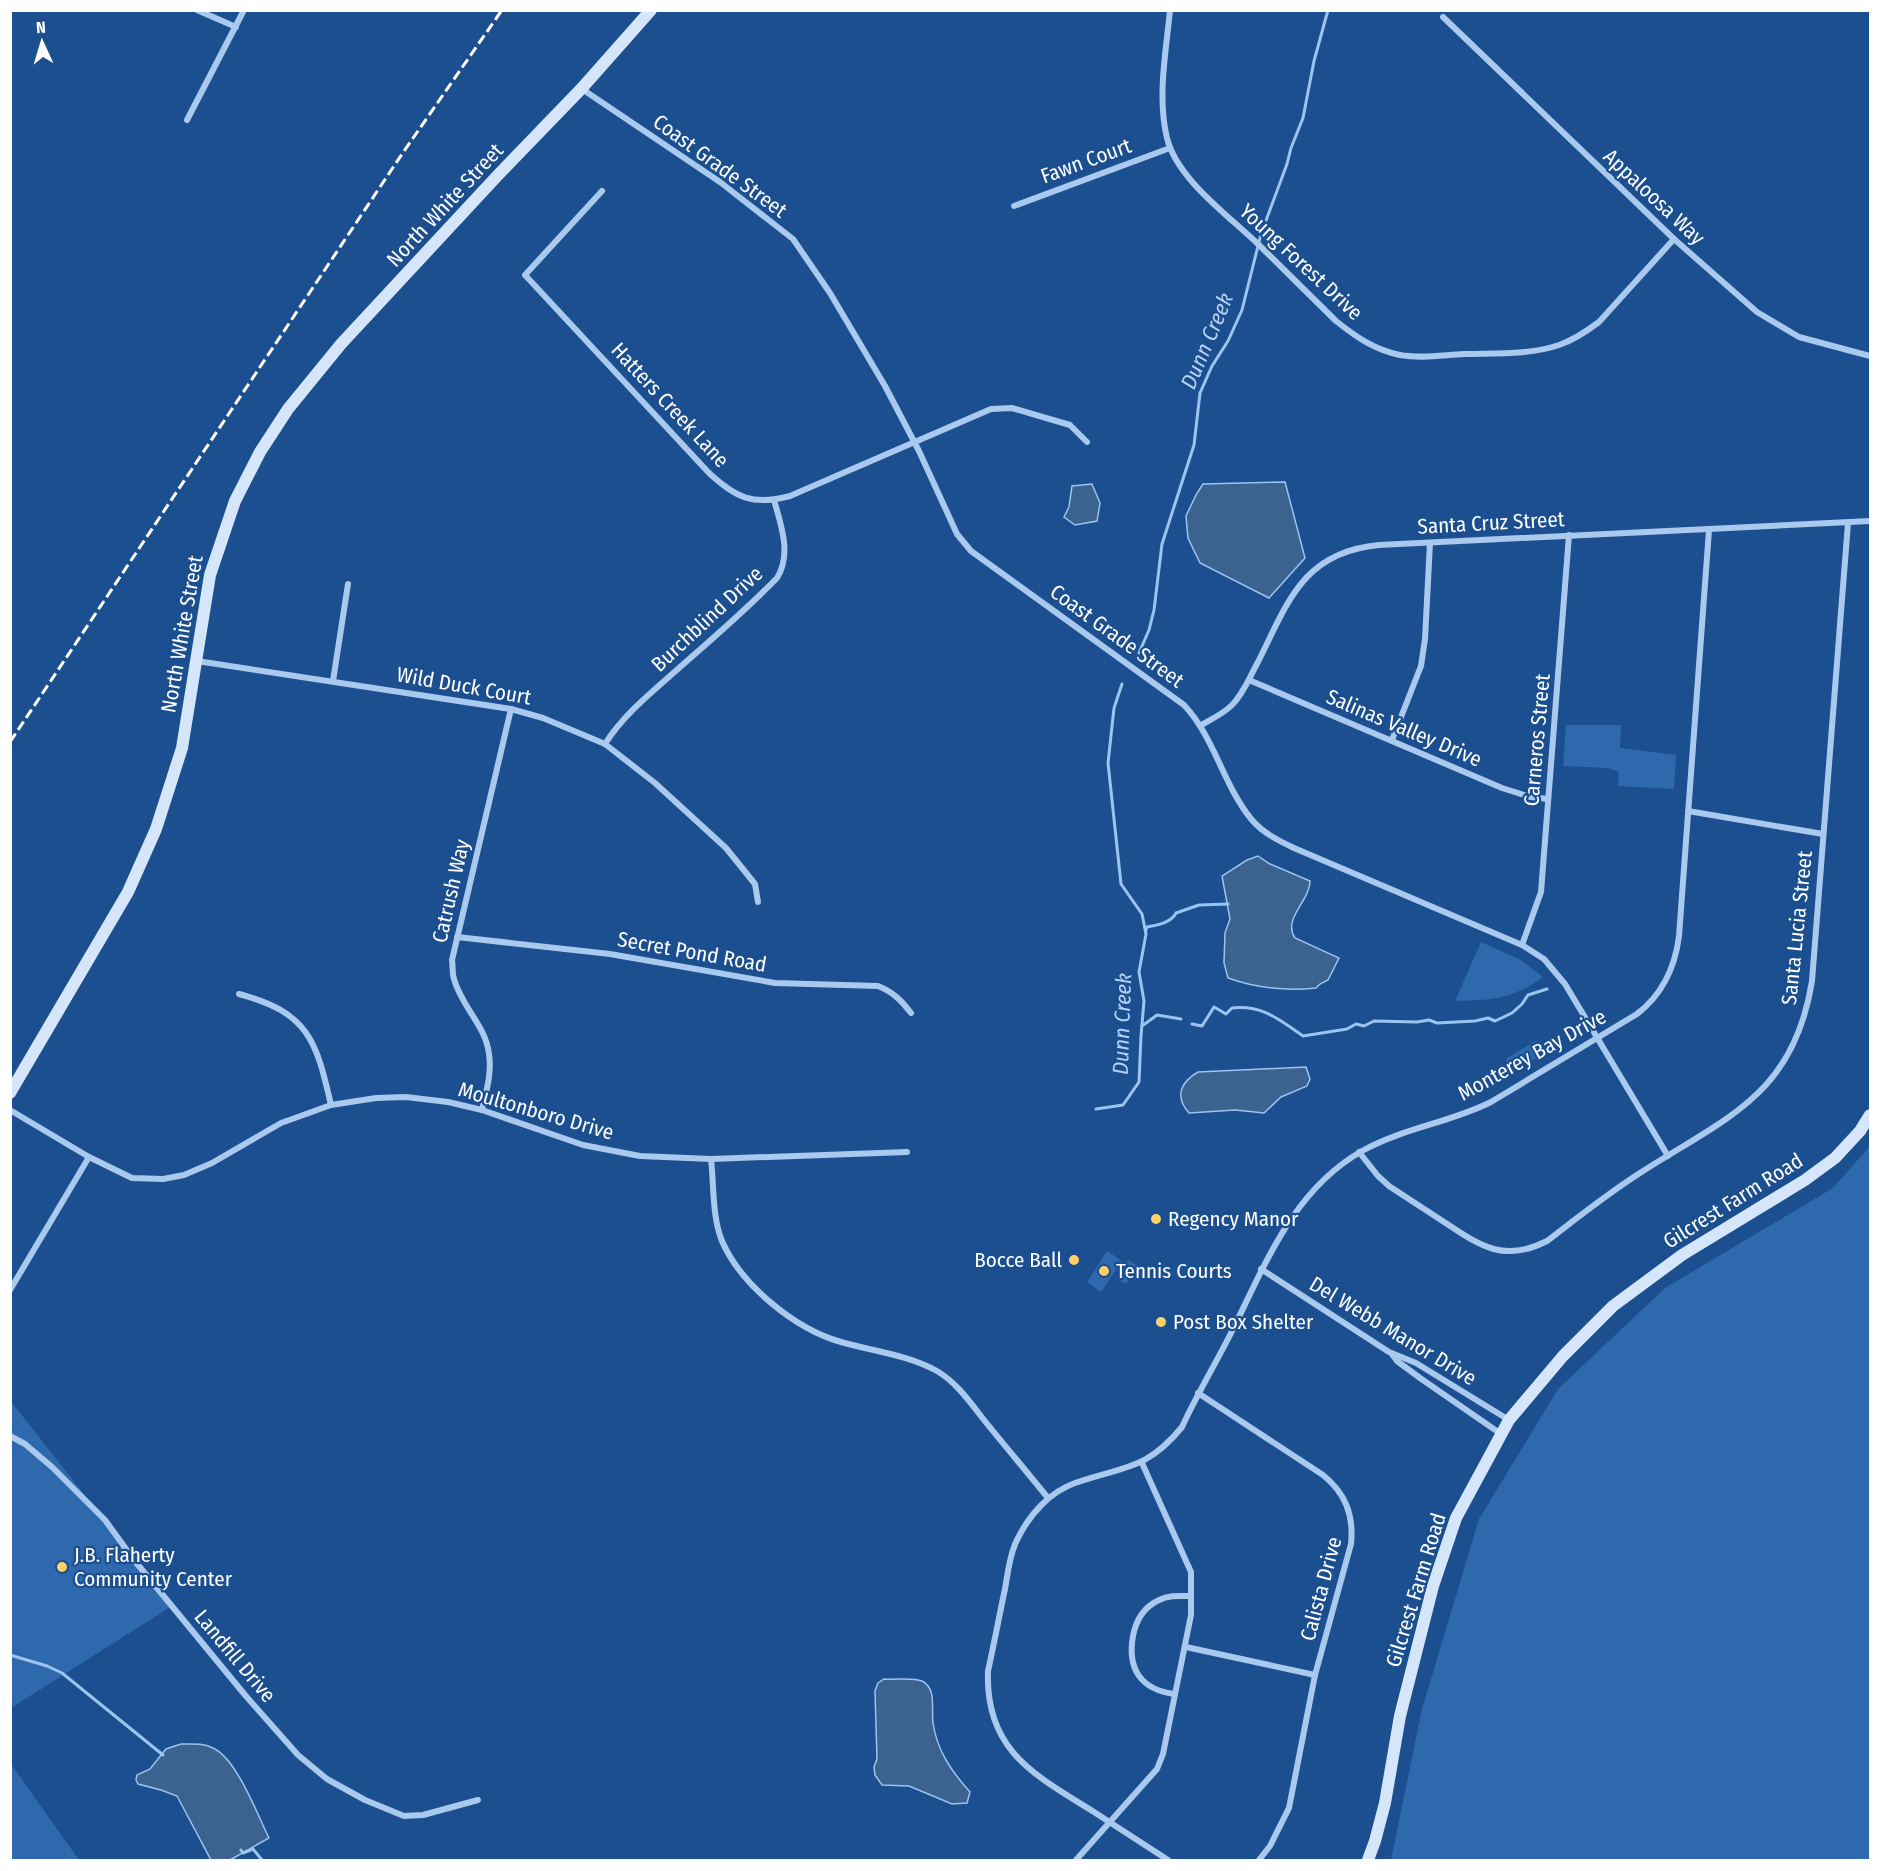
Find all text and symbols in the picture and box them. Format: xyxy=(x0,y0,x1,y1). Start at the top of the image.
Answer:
north arrow xyxy=(12,12,72,72)
text: N xyxy=(36,18,46,37)
street label: Coast Grade Street xyxy=(648,109,792,223)
street label: Fawn Court xyxy=(1037,133,1135,189)
street label: North White Street xyxy=(381,138,509,272)
street label: Appaloosa Way xyxy=(1598,143,1711,251)
street label: Young Forest Drive xyxy=(1234,198,1368,326)
water label: Dunn Creek xyxy=(1175,289,1239,393)
street label: Hatters Creek Lane xyxy=(606,337,734,473)
street label: Santa Cruz Street xyxy=(1417,506,1565,540)
street label: North White Street xyxy=(155,553,209,715)
street label: Burchblind Drive xyxy=(646,561,768,677)
street label: Coast Grade Street xyxy=(1045,579,1189,693)
street label: Wild Duck Court xyxy=(395,661,533,711)
street label: Carneros Street xyxy=(1518,673,1556,807)
street label: Salinas Valley Drive xyxy=(1322,684,1486,772)
street label: Catrush Way xyxy=(426,836,476,945)
street label: Santa Lucia Street xyxy=(1776,850,1818,1006)
street label: Secret Pond Road xyxy=(615,926,769,978)
water label: Dunn Creek xyxy=(1107,973,1137,1075)
street label: Monterey Bay Drive xyxy=(1453,1004,1611,1106)
street label: Moultonboro Drive xyxy=(455,1076,617,1146)
street label: Gilcrest Farm Road xyxy=(1658,1148,1808,1254)
place label: Regency Manor xyxy=(1168,1206,1299,1232)
marker: Regency Manor xyxy=(1149,1212,1163,1226)
place label: Bocce Ball xyxy=(974,1247,1062,1273)
marker: Bocce Ball xyxy=(1067,1253,1081,1267)
place label: Tennis Courts xyxy=(1116,1258,1232,1284)
marker: Tennis Courts xyxy=(1097,1264,1111,1278)
street label: Del Webb Manor Drive xyxy=(1305,1271,1481,1391)
place label: Post Box Shelter xyxy=(1173,1309,1314,1335)
marker: Post Box Shelter xyxy=(1154,1315,1168,1329)
street label: Gilcrest Farm Road xyxy=(1380,1510,1452,1670)
street label: Calista Drive xyxy=(1295,1534,1347,1644)
place label: J.B. Flaherty Community Center xyxy=(74,1542,233,1592)
marker: J.B. Flaherty Community Center xyxy=(55,1560,69,1574)
street label: Landfill Drive xyxy=(189,1604,281,1708)

